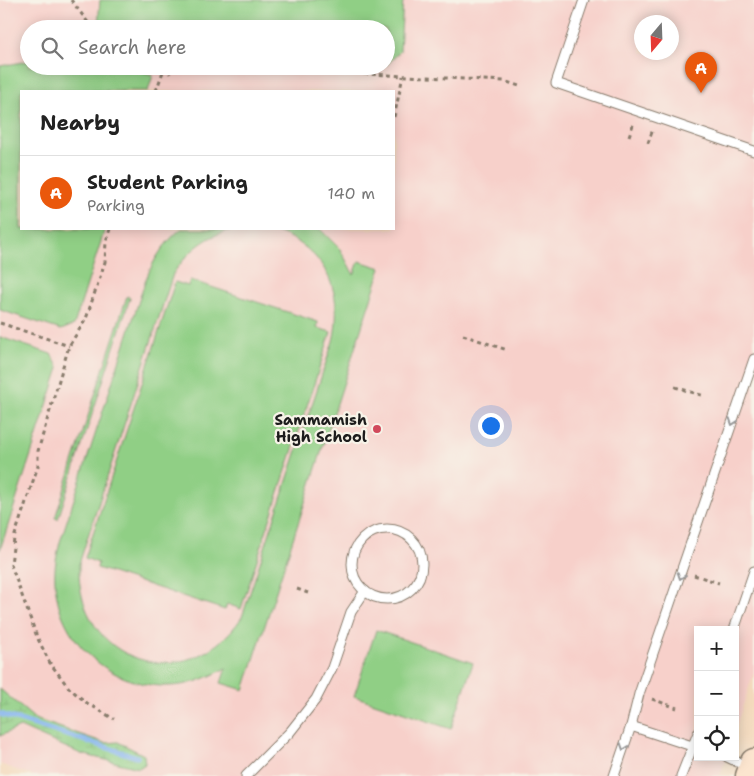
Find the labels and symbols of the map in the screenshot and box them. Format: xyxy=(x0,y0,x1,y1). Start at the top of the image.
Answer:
north arrow xyxy=(634,15,679,60)
pin: A xyxy=(685,52,717,93)
place label: Sammamish High School xyxy=(275,410,367,447)
your location xyxy=(478,413,504,439)
one-way arrow xyxy=(728,417,738,426)
marker: Sammamish High School xyxy=(371,423,383,435)
one-way arrow xyxy=(676,571,686,580)
one-way arrow xyxy=(620,742,630,750)

